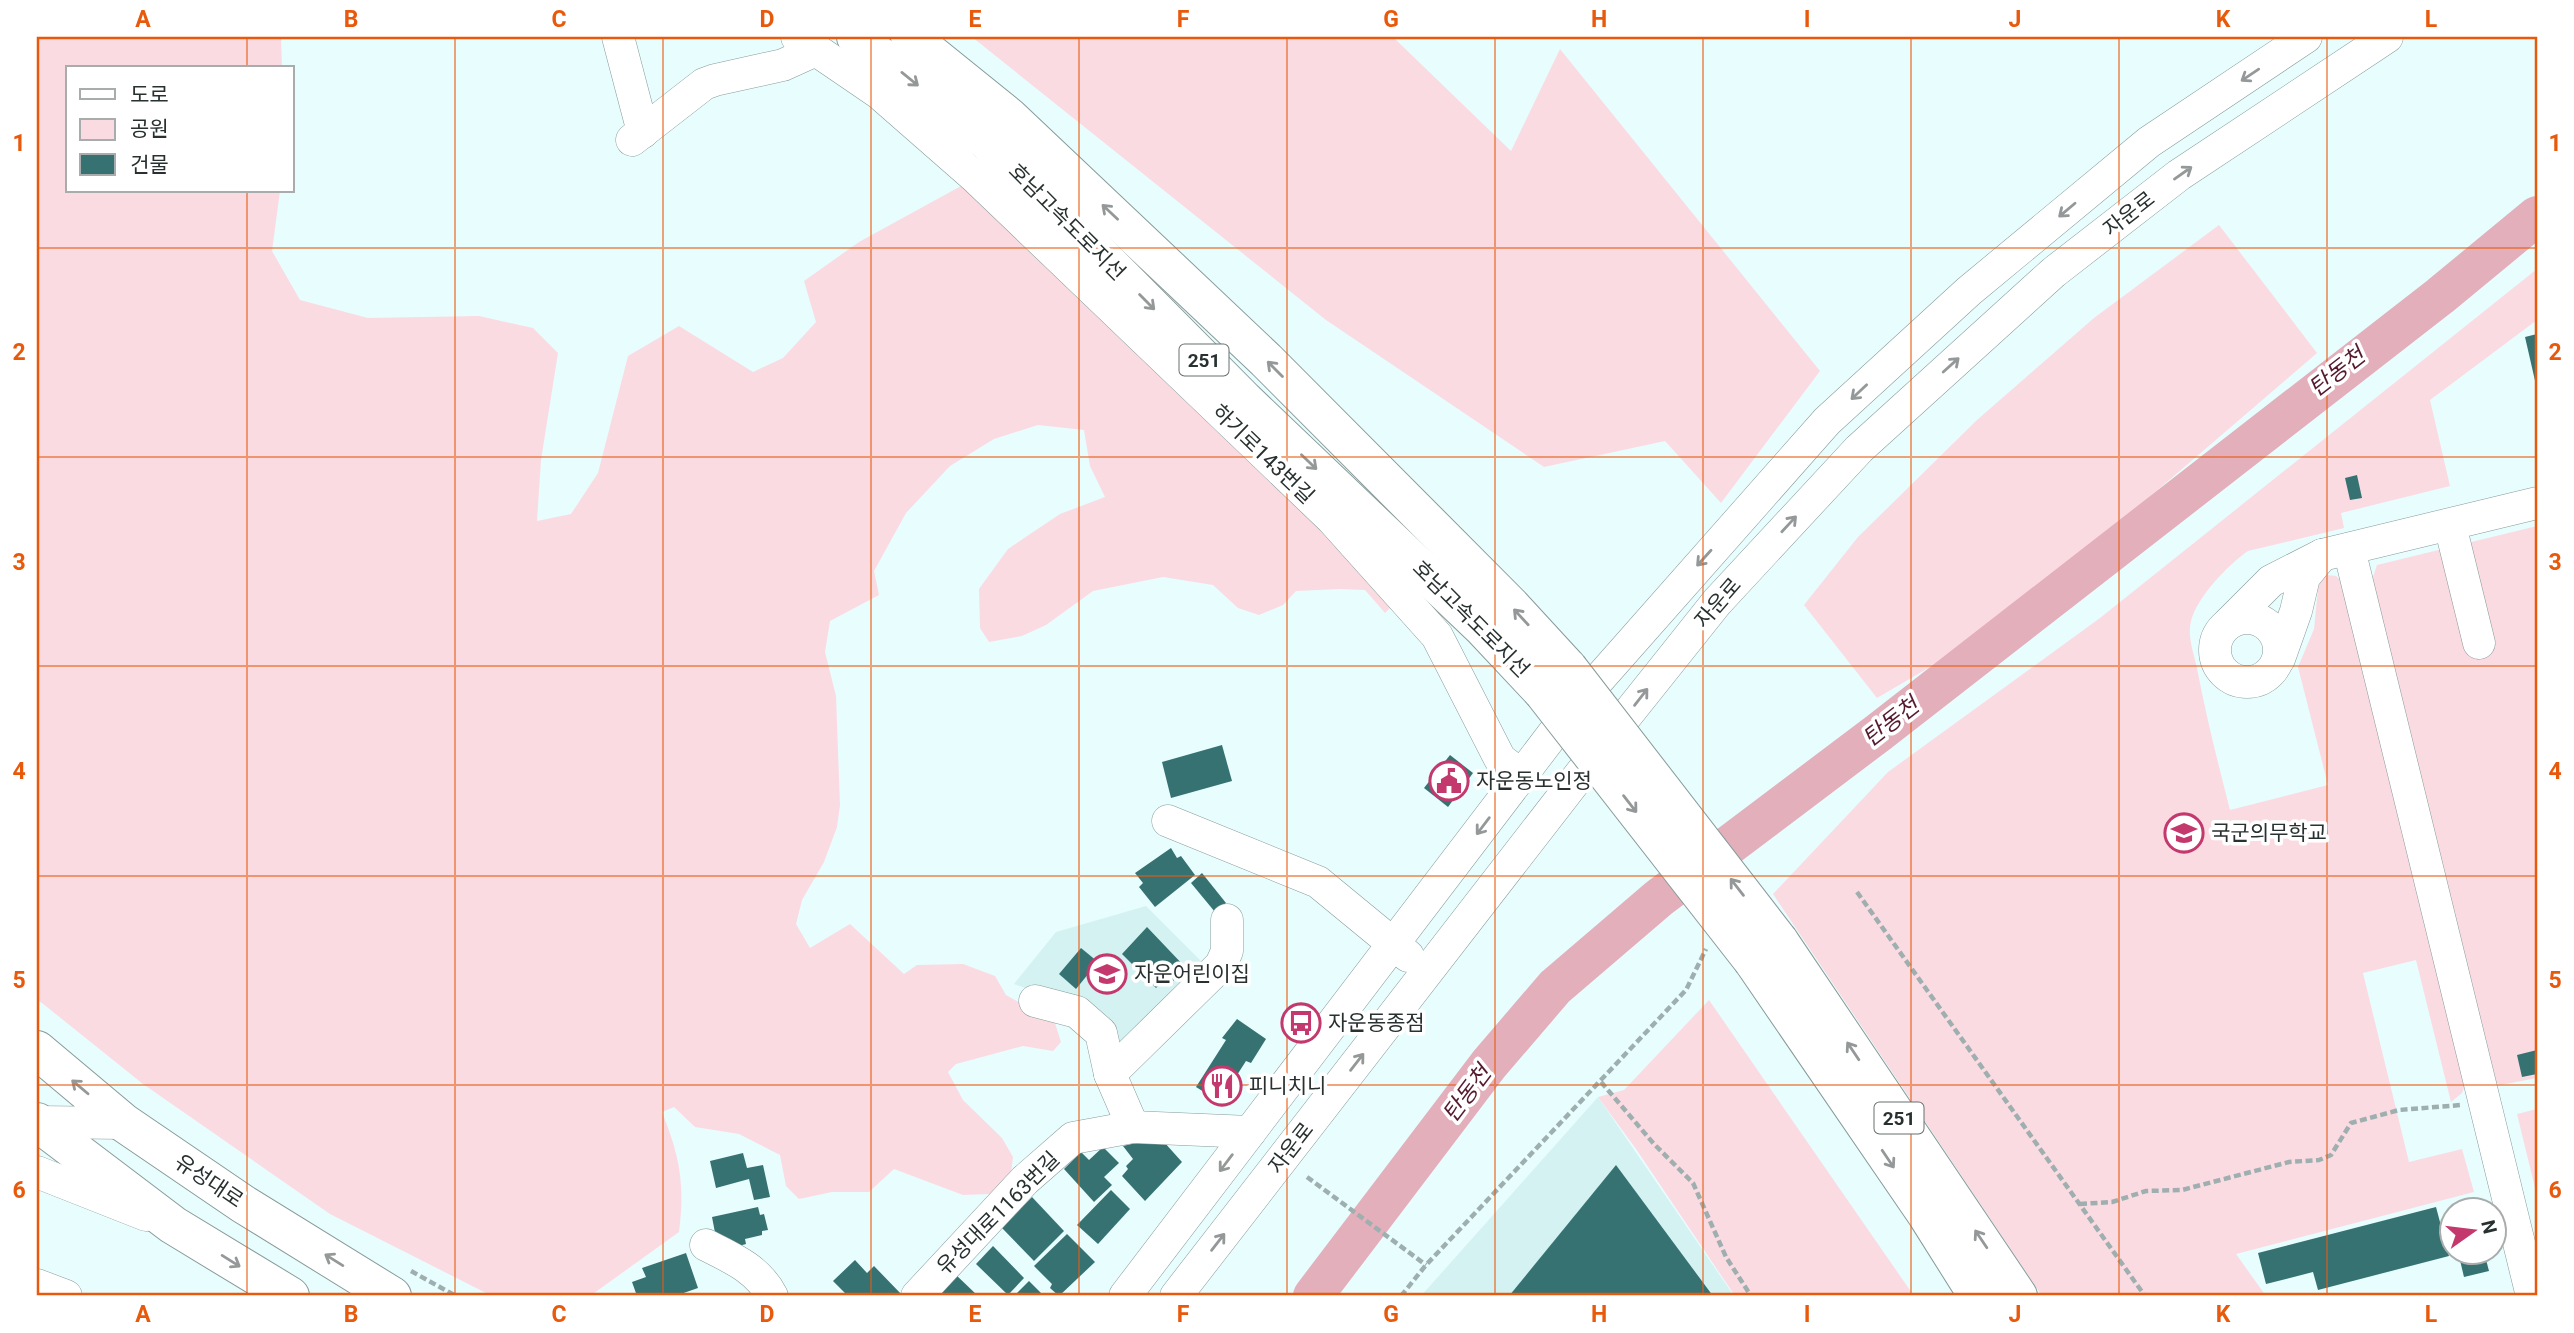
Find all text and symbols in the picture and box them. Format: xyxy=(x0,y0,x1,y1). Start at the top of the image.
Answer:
text: A xyxy=(135,6,151,33)
text: B xyxy=(344,6,358,33)
text: C xyxy=(551,6,567,33)
text: D xyxy=(760,6,774,33)
text: E xyxy=(969,6,982,33)
text: F xyxy=(1177,6,1190,33)
text: G xyxy=(1383,6,1399,33)
text: H xyxy=(1591,6,1607,33)
text: I xyxy=(1804,6,1810,33)
text: J xyxy=(2009,6,2021,33)
text: K xyxy=(2216,6,2231,33)
text: L xyxy=(2425,6,2437,33)
legend xyxy=(66,66,294,192)
one-way arrow xyxy=(2240,68,2260,82)
one-way arrow xyxy=(900,72,918,87)
text: 도로 xyxy=(130,83,169,107)
text: 공원 xyxy=(130,117,169,141)
text: 1 xyxy=(12,130,26,157)
text: 1 xyxy=(2548,130,2562,157)
text: 건물 xyxy=(130,153,169,177)
street label: 호남고속도로지선 xyxy=(1004,159,1130,285)
one-way arrow xyxy=(2173,166,2192,180)
street label: 자운로 xyxy=(2099,187,2159,241)
one-way arrow xyxy=(2058,202,2076,218)
one-way arrow xyxy=(1102,204,1119,221)
one-way arrow xyxy=(1138,293,1155,310)
text: 2 xyxy=(12,339,26,366)
text: 2 xyxy=(2548,339,2562,366)
water label: 탄동천 xyxy=(2304,340,2373,402)
road number: 251 xyxy=(1180,344,1228,376)
one-way arrow xyxy=(1942,357,1960,373)
one-way arrow xyxy=(1267,361,1284,378)
one-way arrow xyxy=(1850,384,1868,400)
street label: 하기로143번길 xyxy=(1207,400,1319,508)
one-way arrow xyxy=(1300,453,1317,470)
one-way arrow xyxy=(1780,516,1797,533)
text: 3 xyxy=(12,549,26,576)
one-way arrow xyxy=(1696,549,1712,567)
text: 3 xyxy=(2548,549,2562,576)
street label: 호남고속도로지선 xyxy=(1408,556,1534,682)
street label: 자운로 xyxy=(1690,573,1746,633)
one-way arrow xyxy=(1513,609,1530,626)
one-way arrow xyxy=(1634,688,1649,707)
water label: 탄동천 xyxy=(1858,690,1927,752)
text: 4 xyxy=(12,758,26,785)
text: 4 xyxy=(2548,758,2562,785)
public building icon: 자운동노인정 xyxy=(1428,760,1470,802)
place label: 자운동노인정 xyxy=(1476,769,1592,793)
one-way arrow xyxy=(1623,794,1638,812)
school or university icon: 국군의무학교 xyxy=(2163,812,2205,854)
one-way arrow xyxy=(1475,816,1490,834)
place label: 국군의무학교 xyxy=(2211,821,2327,845)
one-way arrow xyxy=(1730,878,1745,897)
school or university icon: 자운어린이집 xyxy=(1086,953,1128,995)
place label: 자운어린이집 xyxy=(1134,962,1250,986)
text: 5 xyxy=(12,967,26,994)
text: 5 xyxy=(2548,967,2562,994)
bus stop icon: 자운동종점 xyxy=(1280,1002,1322,1044)
place label: 자운동종점 xyxy=(1328,1011,1425,1035)
one-way arrow xyxy=(1846,1042,1860,1061)
one-way arrow xyxy=(1350,1054,1365,1072)
water label: 탄동천 xyxy=(1437,1058,1499,1127)
restaurant icon: 피니치니 xyxy=(1201,1065,1243,1107)
place label: 피니치니 xyxy=(1249,1074,1326,1098)
one-way arrow xyxy=(72,1079,90,1094)
road number: 251 xyxy=(1874,1102,1924,1134)
street label: 자운로 xyxy=(1264,1118,1318,1178)
street label: 유성대로1163번길 xyxy=(932,1147,1064,1279)
street label: 유성대로 xyxy=(170,1149,248,1213)
one-way arrow xyxy=(1881,1149,1895,1168)
one-way arrow xyxy=(1219,1153,1234,1171)
text: 6 xyxy=(12,1177,26,1204)
text: 6 xyxy=(2548,1177,2562,1204)
north arrow xyxy=(2438,1196,2508,1266)
text: N xyxy=(2476,1218,2502,1236)
one-way arrow xyxy=(1974,1230,1988,1249)
one-way arrow xyxy=(1210,1234,1225,1252)
one-way arrow xyxy=(325,1253,345,1267)
one-way arrow xyxy=(221,1254,240,1269)
text: A xyxy=(135,1301,151,1328)
text: B xyxy=(344,1301,358,1328)
text: C xyxy=(551,1301,567,1328)
text: D xyxy=(760,1301,774,1328)
text: E xyxy=(969,1301,982,1328)
text: F xyxy=(1177,1301,1190,1328)
text: G xyxy=(1383,1301,1399,1328)
text: H xyxy=(1591,1301,1607,1328)
text: I xyxy=(1804,1301,1810,1328)
text: J xyxy=(2009,1301,2021,1328)
text: K xyxy=(2216,1301,2231,1328)
text: L xyxy=(2425,1301,2437,1328)

